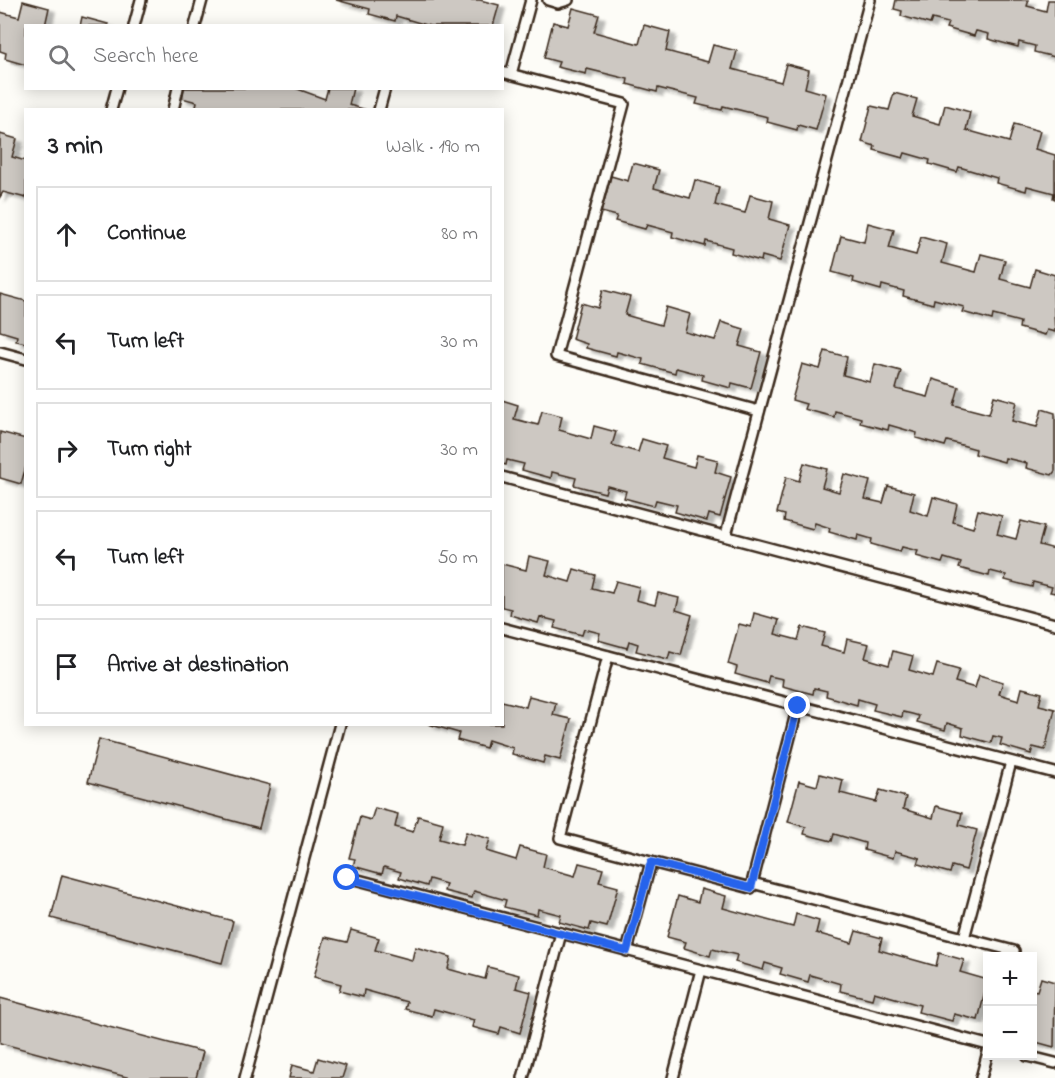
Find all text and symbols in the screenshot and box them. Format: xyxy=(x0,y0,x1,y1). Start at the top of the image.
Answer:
search box xyxy=(24,24,504,90)
icon: search xyxy=(45,41,78,74)
text: Search here xyxy=(93,41,198,73)
text: 3 min xyxy=(48,128,103,166)
text: Walk · 190 m xyxy=(386,133,480,162)
icon: ahead xyxy=(50,218,83,251)
text: Continue xyxy=(107,218,186,250)
text: 80 m xyxy=(441,220,478,249)
icon: left xyxy=(50,326,83,359)
text: Turn left xyxy=(107,326,184,358)
text: 30 m xyxy=(441,328,478,357)
icon: right xyxy=(50,434,83,467)
text: Turn right xyxy=(107,434,192,466)
text: 30 m xyxy=(441,436,478,465)
icon: left xyxy=(50,542,83,575)
text: Turn left xyxy=(107,542,184,574)
text: 50 m xyxy=(437,544,478,573)
icon: arrive xyxy=(50,650,83,683)
text: Arrive at destination xyxy=(107,650,289,682)
route end xyxy=(784,692,810,718)
route start xyxy=(333,864,359,890)
map controls xyxy=(983,952,1037,1060)
button: + xyxy=(983,952,1037,1006)
button: − xyxy=(983,1006,1037,1060)

